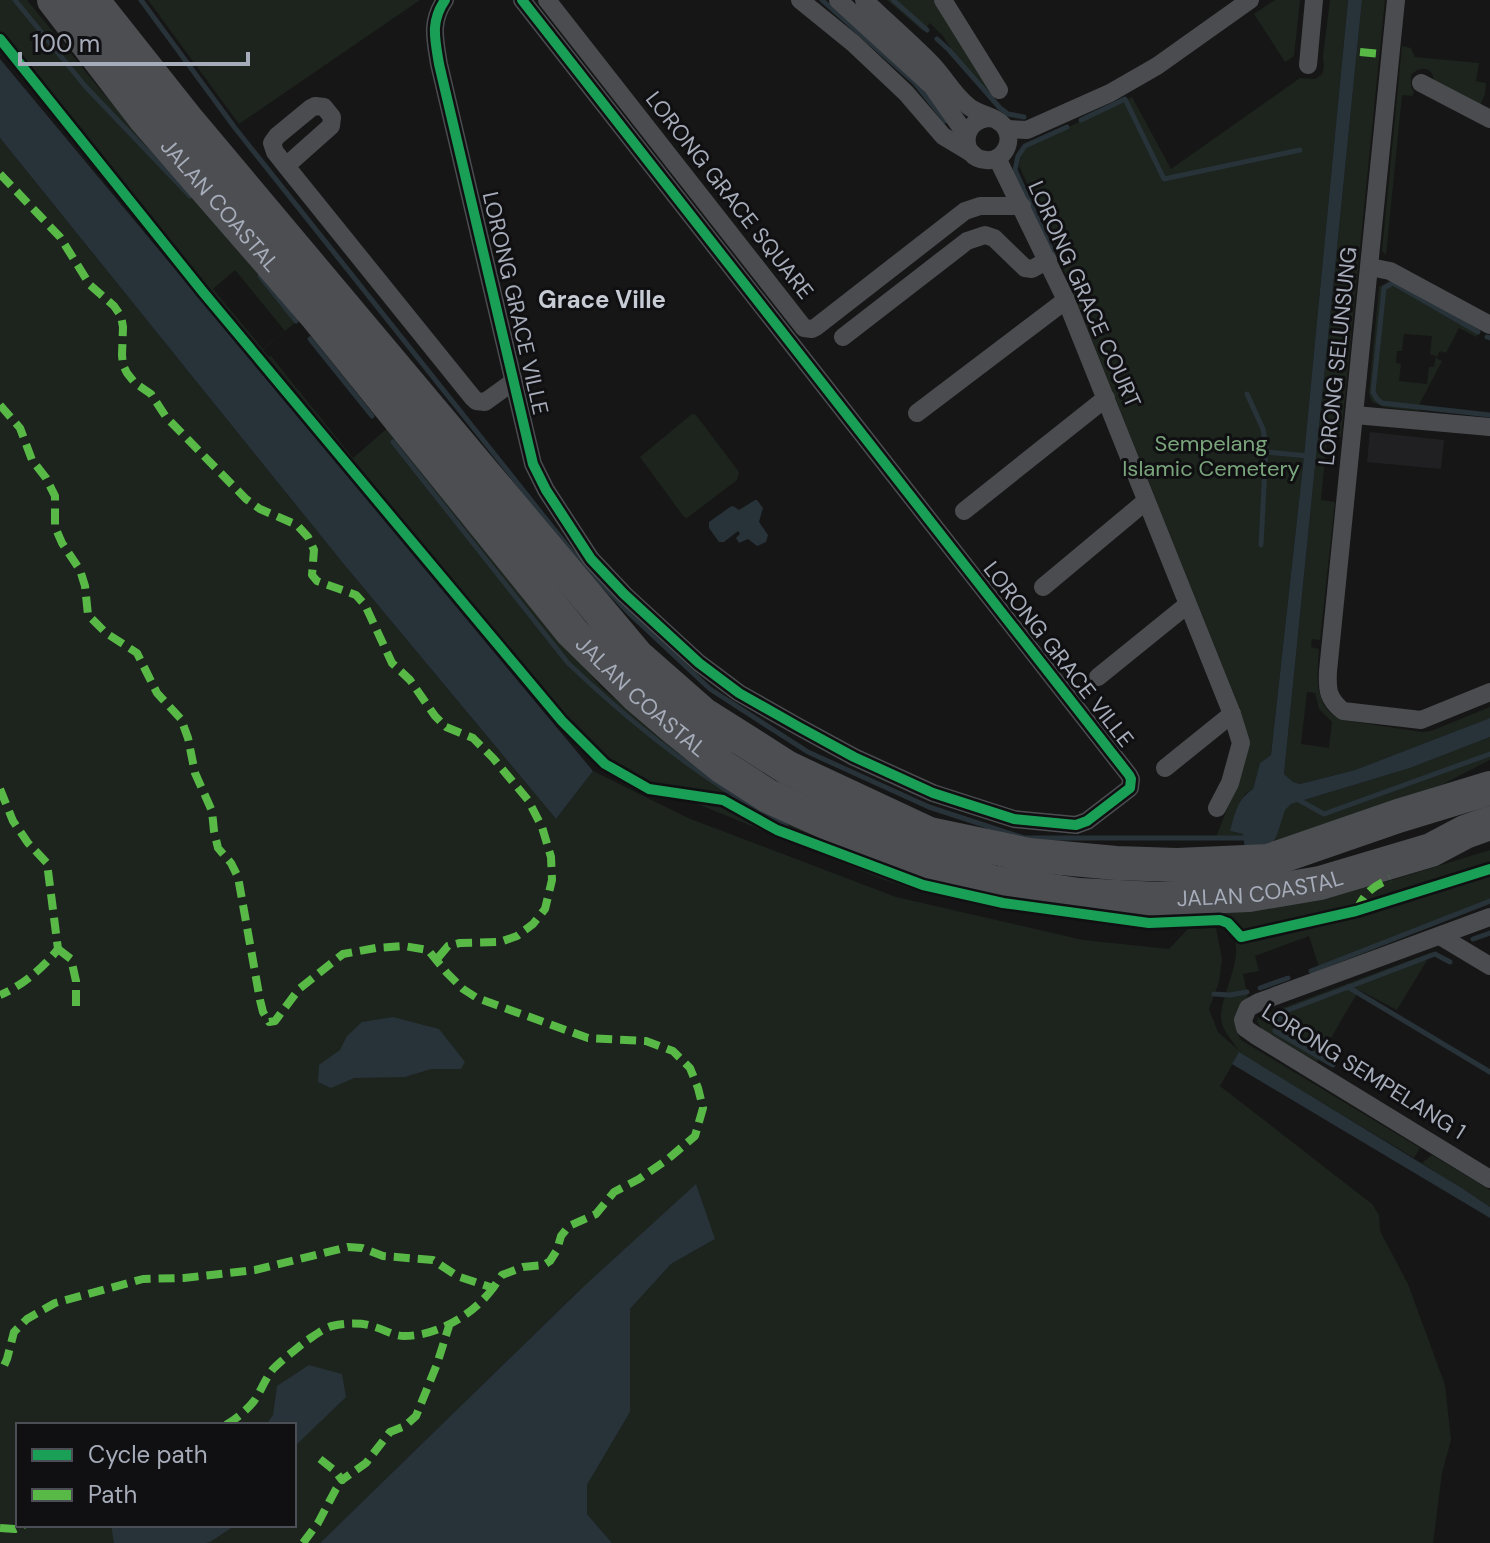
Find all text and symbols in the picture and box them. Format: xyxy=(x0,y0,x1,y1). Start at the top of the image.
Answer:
scale bar xyxy=(20,16,248,66)
text: 100 m xyxy=(32,28,100,59)
street label: LORONG GRACE SQUARE xyxy=(639,85,820,305)
street label: JALAN COASTAL xyxy=(154,132,286,278)
street label: LORONG GRACE COURT xyxy=(1021,176,1148,412)
street label: LORONG GRACE VILLE xyxy=(476,189,555,417)
street label: LORONG SELUNSUNG xyxy=(1312,245,1363,467)
district label: Grace Ville xyxy=(538,284,666,315)
park label: Sempelang Islamic Cemetery xyxy=(1122,429,1300,483)
street label: LORONG GRACE VILLE xyxy=(977,556,1140,753)
street label: JALAN COASTAL xyxy=(569,630,713,764)
street label: JALAN COASTAL xyxy=(1176,863,1347,913)
street label: LORONG SEMPELANG 1 xyxy=(1257,997,1471,1146)
legend xyxy=(16,1423,296,1527)
text: Cycle path xyxy=(88,1439,207,1470)
text: Path xyxy=(88,1479,137,1510)

